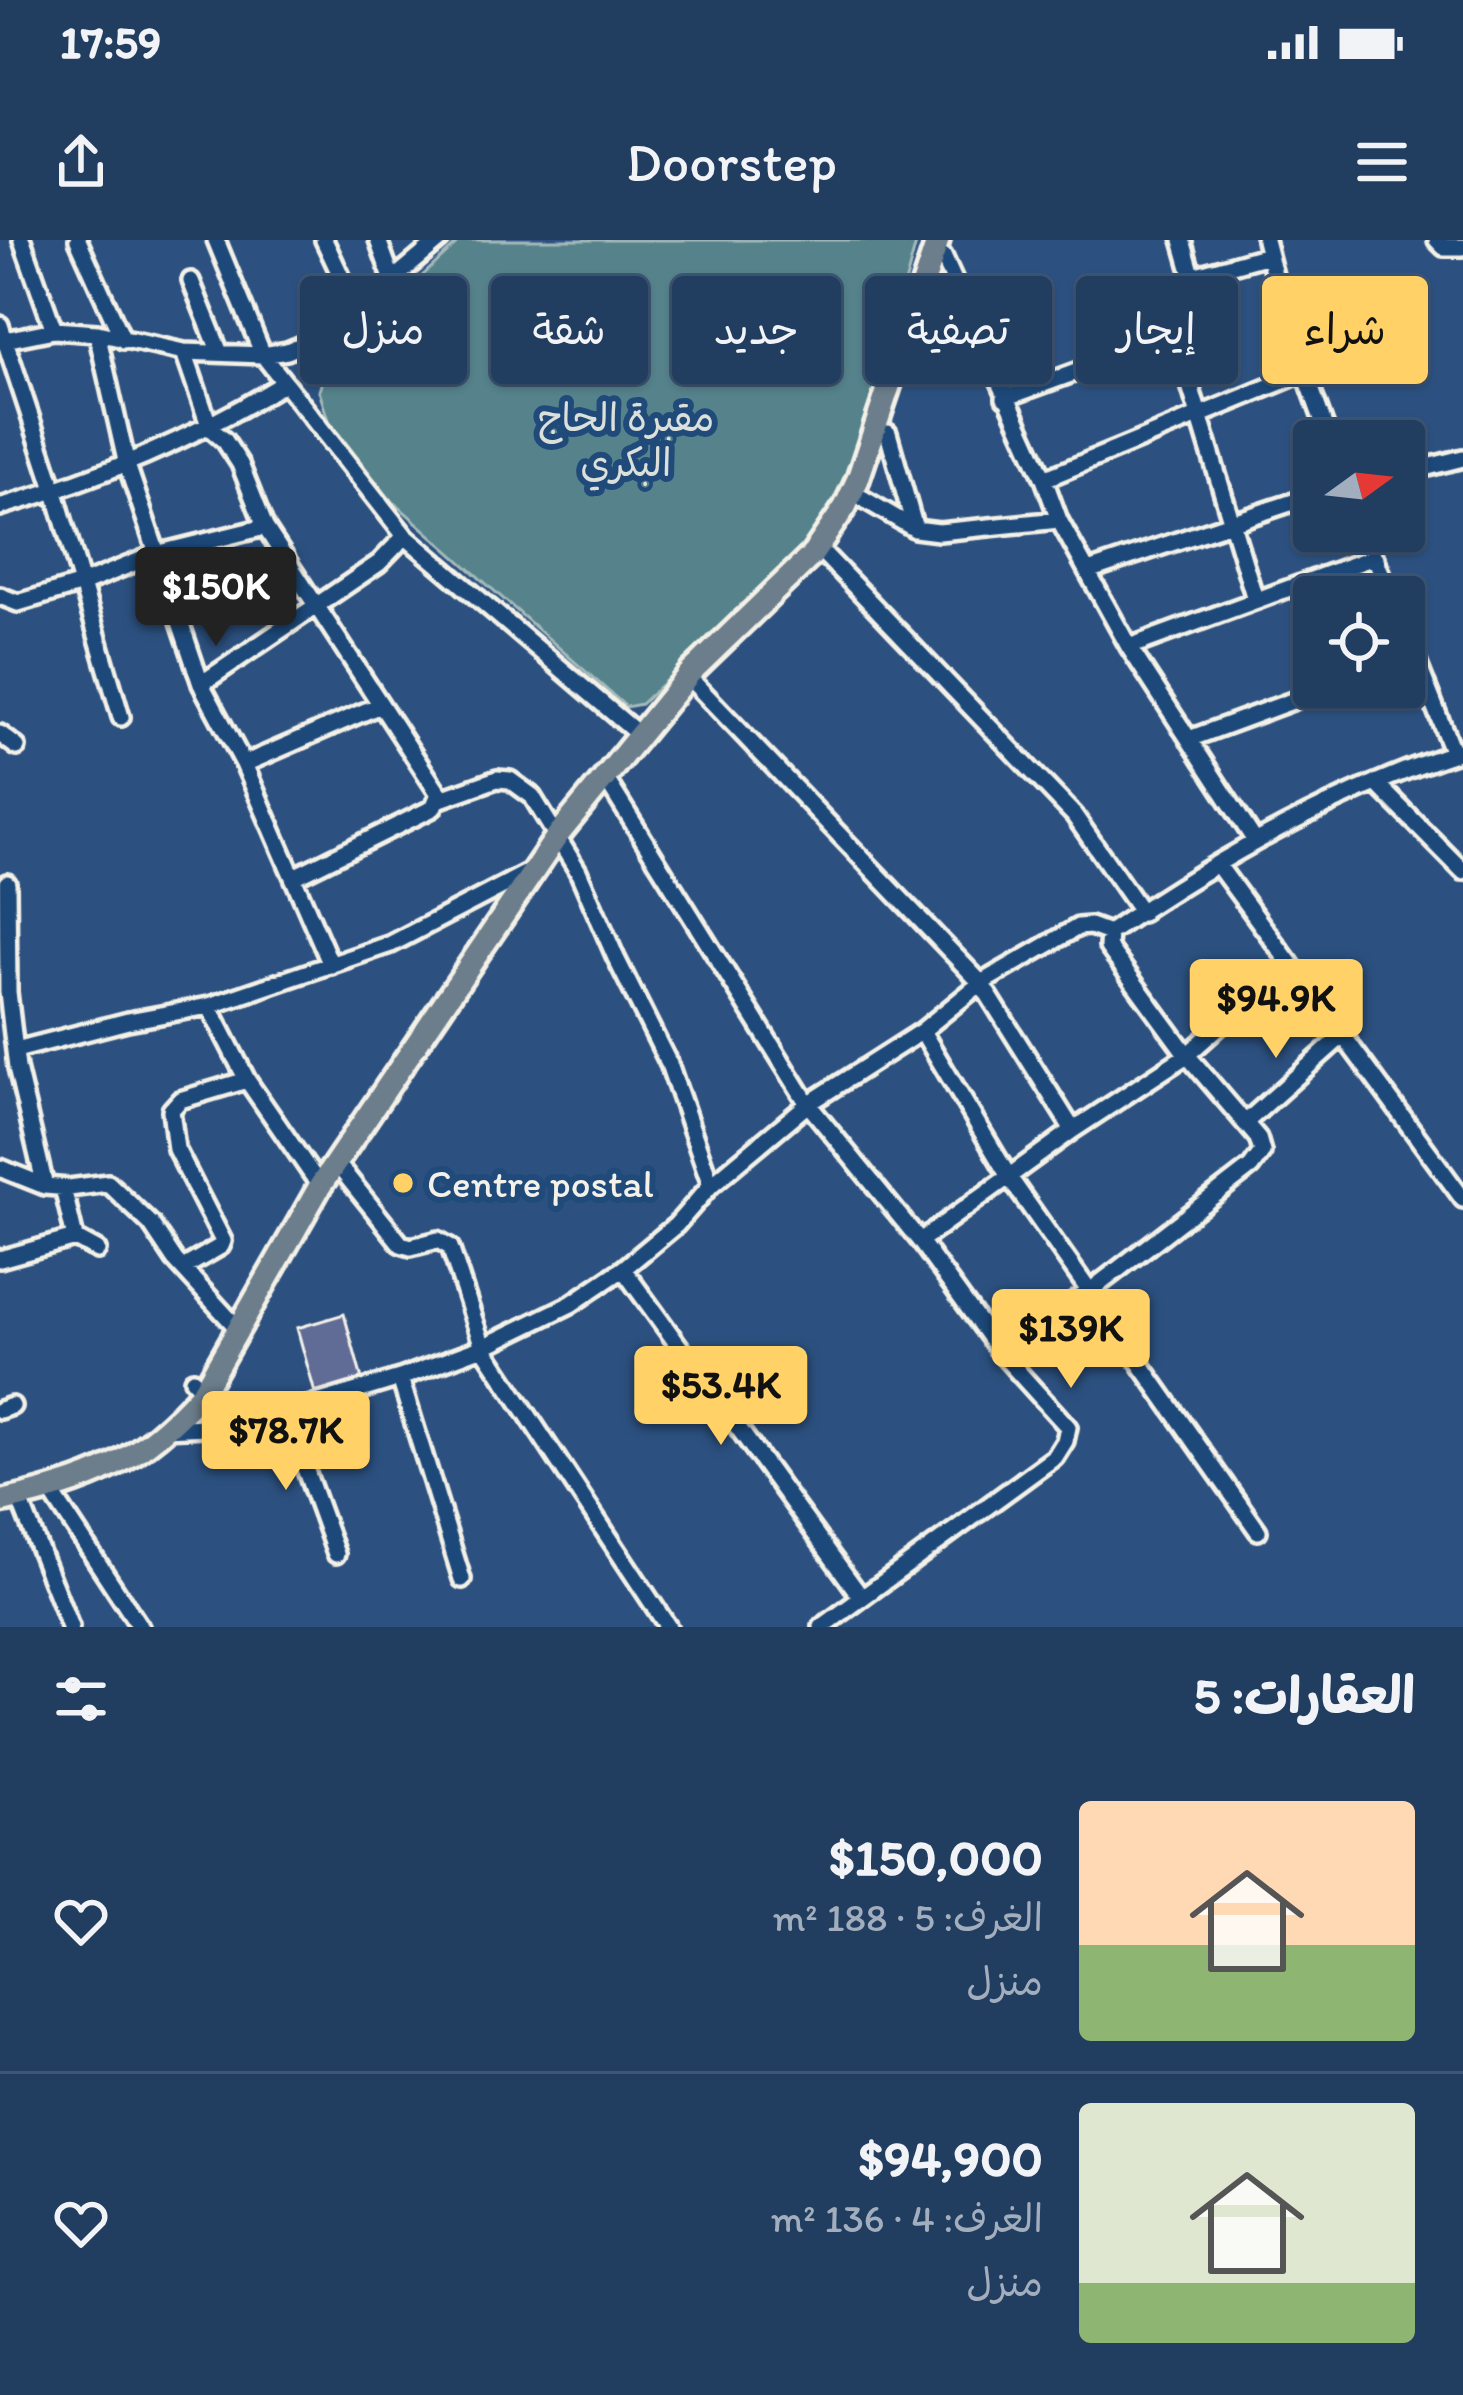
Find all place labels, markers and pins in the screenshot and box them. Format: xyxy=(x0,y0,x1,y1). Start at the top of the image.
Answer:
pin: $150K xyxy=(132,547,300,649)
pin: $94.9K xyxy=(1178,959,1374,1061)
place label: Centre postal xyxy=(427,1160,654,1207)
marker: Centre postal xyxy=(390,1170,416,1196)
pin: $139K xyxy=(987,1289,1155,1391)
pin: $53.4K xyxy=(623,1346,819,1448)
pin: $78.7K xyxy=(188,1391,384,1493)

